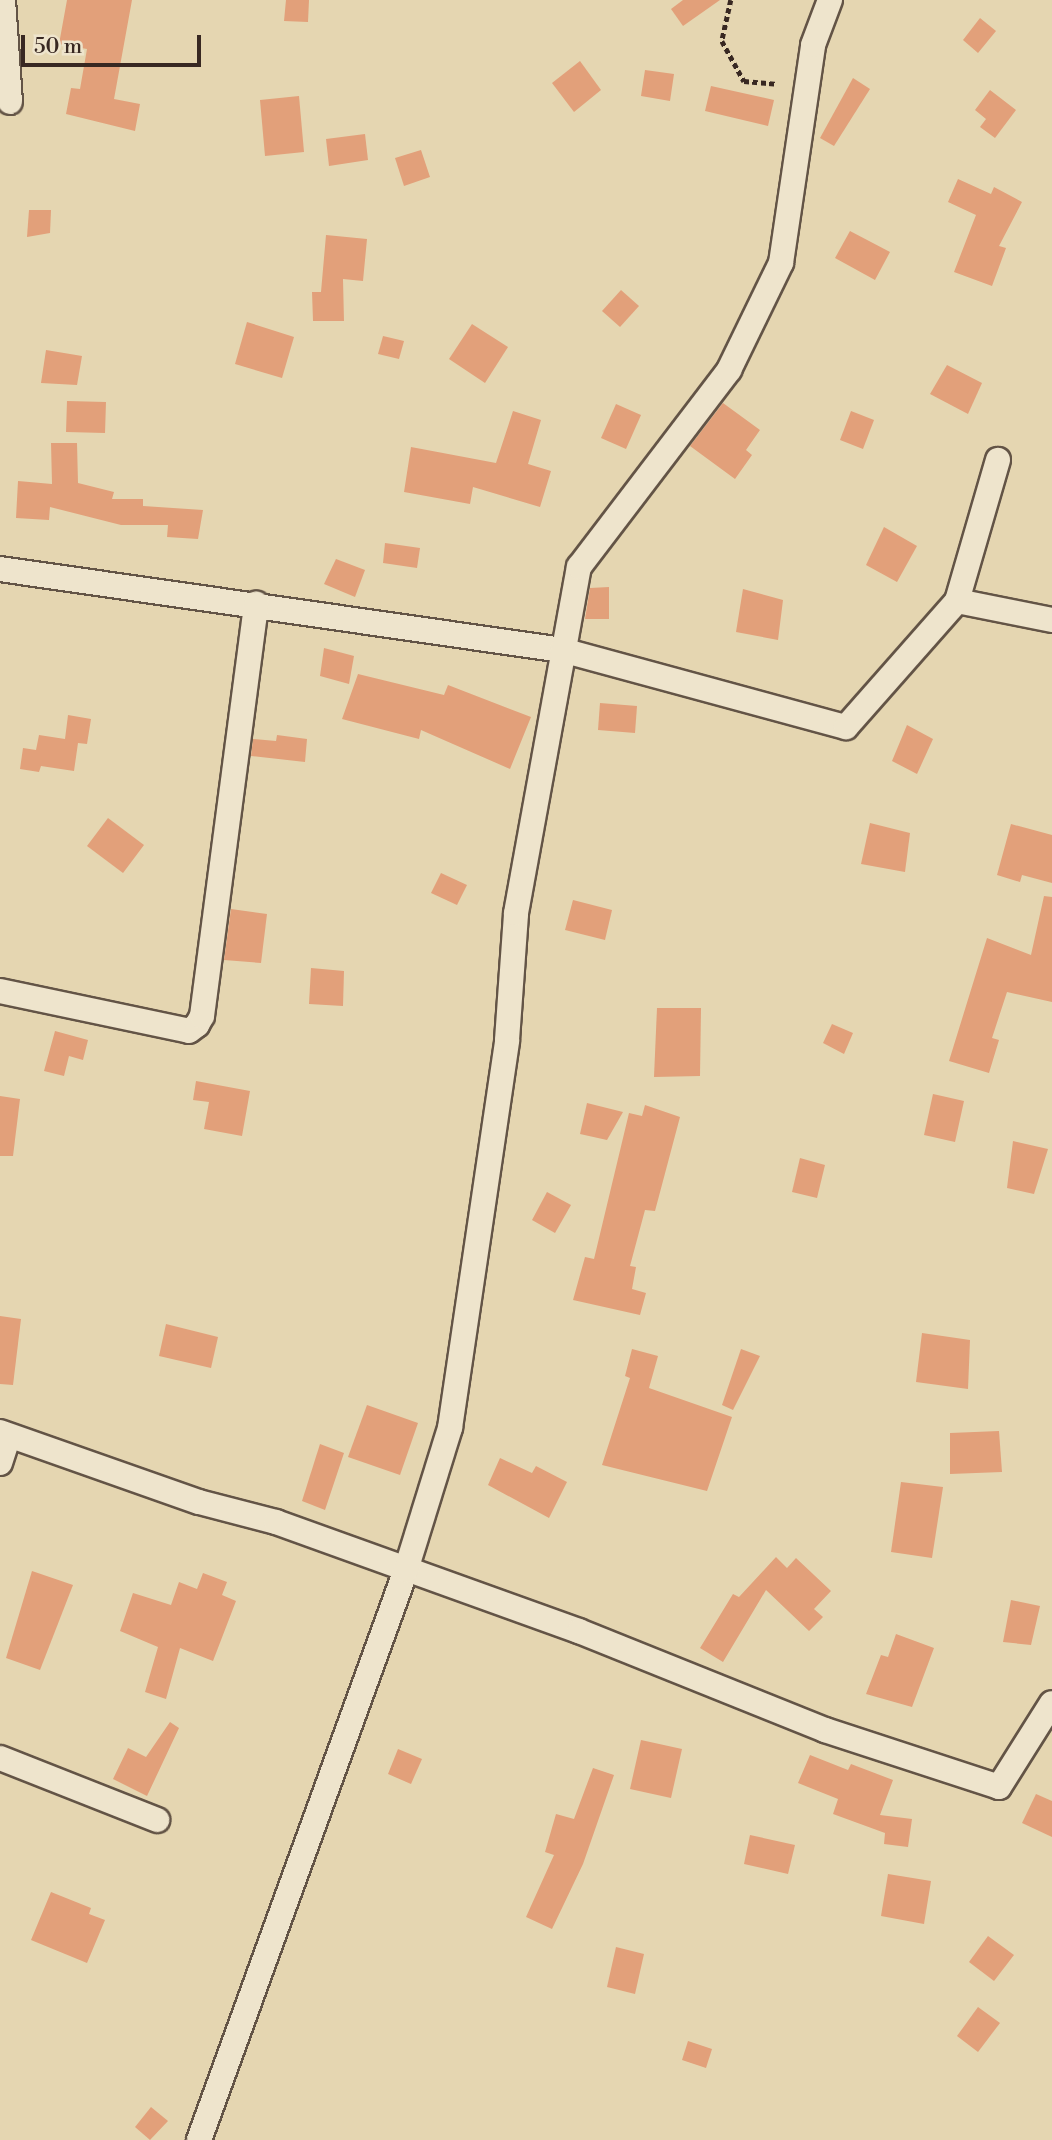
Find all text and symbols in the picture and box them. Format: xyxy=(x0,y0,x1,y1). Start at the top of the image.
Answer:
scale bar xyxy=(24,21,205,65)
text: 50 m xyxy=(34,34,82,60)

